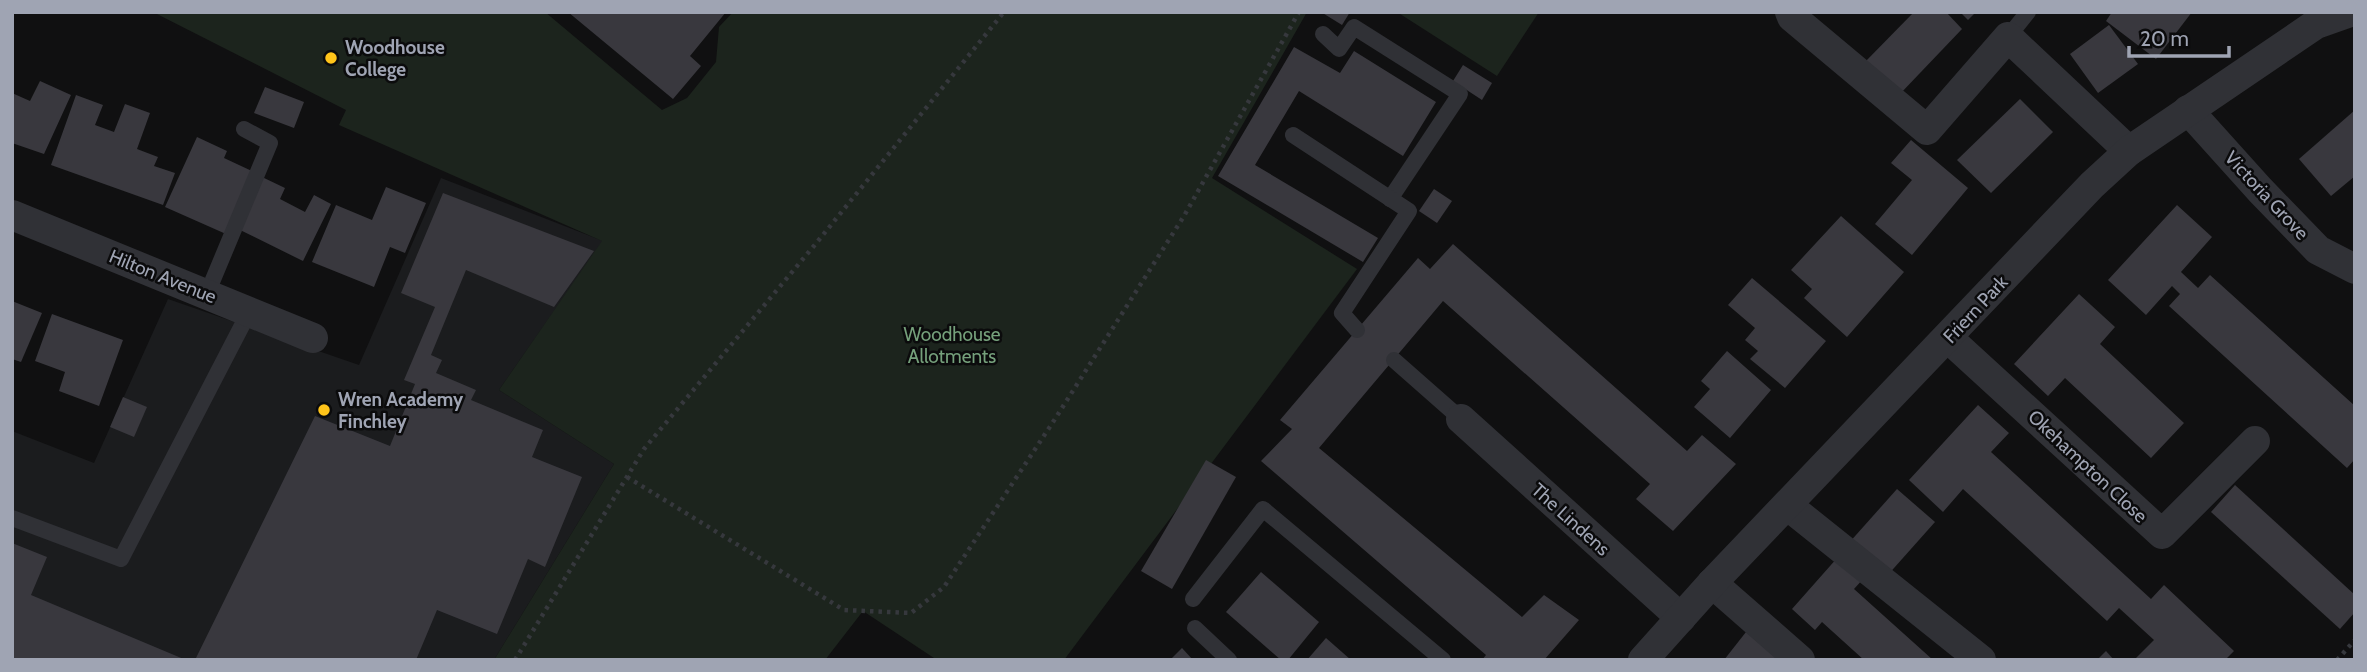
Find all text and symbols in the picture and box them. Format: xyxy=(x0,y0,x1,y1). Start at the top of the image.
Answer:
scale bar xyxy=(2129,14,2229,58)
text: 20 m xyxy=(2140,26,2189,51)
place label: Woodhouse College xyxy=(345,36,445,81)
marker: Woodhouse College xyxy=(323,50,339,66)
street label: Victoria Grove xyxy=(2220,146,2314,245)
street label: Hilton Avenue xyxy=(106,245,220,309)
street label: Friern Park xyxy=(1938,270,2013,348)
park label: Woodhouse Allotments xyxy=(904,323,1001,368)
place label: Wren Academy Finchley xyxy=(338,388,464,433)
marker: Wren Academy Finchley xyxy=(316,402,332,418)
street label: Okehampton Close xyxy=(2023,405,2152,528)
street label: The Lindens xyxy=(1527,478,1615,561)

